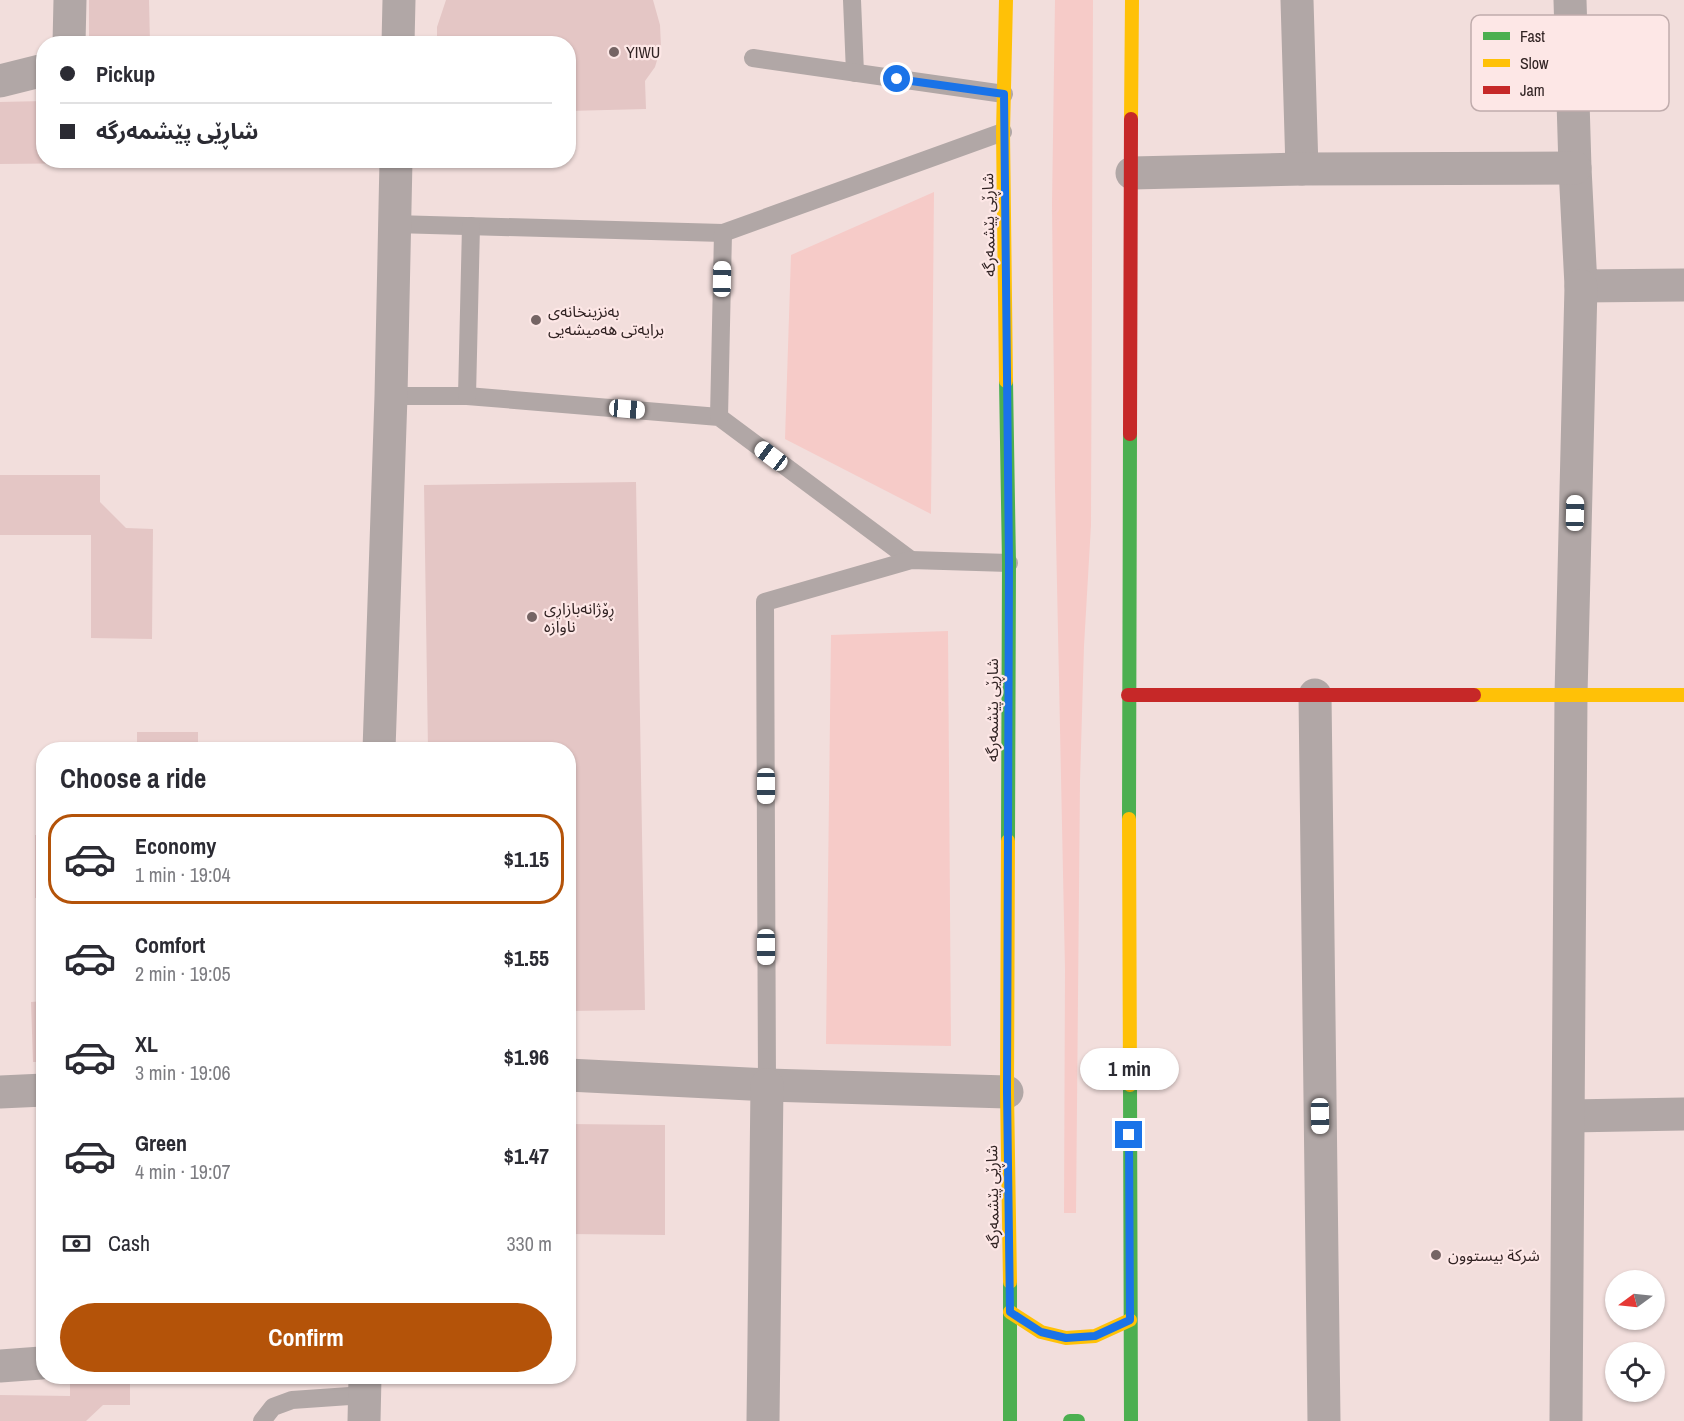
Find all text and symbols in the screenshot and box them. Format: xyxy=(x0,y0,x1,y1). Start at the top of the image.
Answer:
legend xyxy=(1471,15,1669,111)
text: Fast xyxy=(1520,25,1545,47)
place label: YIWU xyxy=(626,41,660,63)
marker: YIWU xyxy=(607,45,621,59)
text: Slow xyxy=(1520,52,1549,74)
text: Pickup xyxy=(96,59,155,89)
route start xyxy=(883,65,910,92)
text: Jam xyxy=(1520,79,1545,101)
text: شاڕێی پێشمەرگە xyxy=(96,116,258,146)
street label: شاڕێی پێشمەرگە xyxy=(976,173,1003,277)
car xyxy=(713,261,731,297)
place label: بەنزینخانەی برایەتی هەمیشەیی xyxy=(548,300,664,340)
marker: بەنزینخانەی برایەتی هەمیشەیی xyxy=(529,313,543,327)
car xyxy=(608,398,646,420)
car xyxy=(751,438,791,474)
car xyxy=(1566,495,1584,531)
place label: ڕۆژانەبازاڕی ناوازە xyxy=(544,597,615,637)
marker: ڕۆژانەبازاڕی ناوازە xyxy=(525,610,539,624)
street label: شاڕێی پێشمەرگە xyxy=(981,658,1006,762)
text: Choose a ride xyxy=(60,760,206,796)
car xyxy=(757,768,775,804)
text: Economy xyxy=(135,831,216,861)
icon: car xyxy=(63,832,117,886)
text: $1.15 xyxy=(504,844,549,874)
text: 1 min · 19:04 xyxy=(135,861,231,888)
car xyxy=(757,929,775,965)
text: Comfort xyxy=(135,930,205,960)
icon: car xyxy=(63,931,117,985)
text: $1.55 xyxy=(504,943,549,973)
text: 2 min · 19:05 xyxy=(135,960,231,987)
text: XL xyxy=(135,1029,158,1059)
icon: car xyxy=(63,1030,117,1084)
text: $1.96 xyxy=(504,1042,549,1072)
callout: 1 min xyxy=(1080,1048,1178,1090)
text: 1 min xyxy=(1108,1055,1151,1082)
text: 3 min · 19:06 xyxy=(135,1059,231,1086)
car xyxy=(1311,1098,1329,1134)
route end xyxy=(1115,1121,1142,1148)
text: Green xyxy=(135,1128,187,1158)
icon: car xyxy=(63,1129,117,1183)
text: $1.47 xyxy=(504,1141,549,1171)
street label: شاڕێی پێشمەرگە xyxy=(980,1145,1007,1249)
text: 4 min · 19:07 xyxy=(135,1158,231,1185)
icon: cash xyxy=(60,1227,93,1260)
text: Cash xyxy=(108,1228,150,1258)
text: 330 m xyxy=(506,1230,552,1257)
place label: شرکة بیستوون xyxy=(1448,1244,1540,1266)
marker: شرکة بیستوون xyxy=(1429,1248,1443,1262)
north arrow xyxy=(1605,1270,1665,1330)
map controls xyxy=(1605,1270,1665,1402)
button: Confirm xyxy=(60,1303,552,1372)
button: locate xyxy=(1605,1342,1665,1402)

